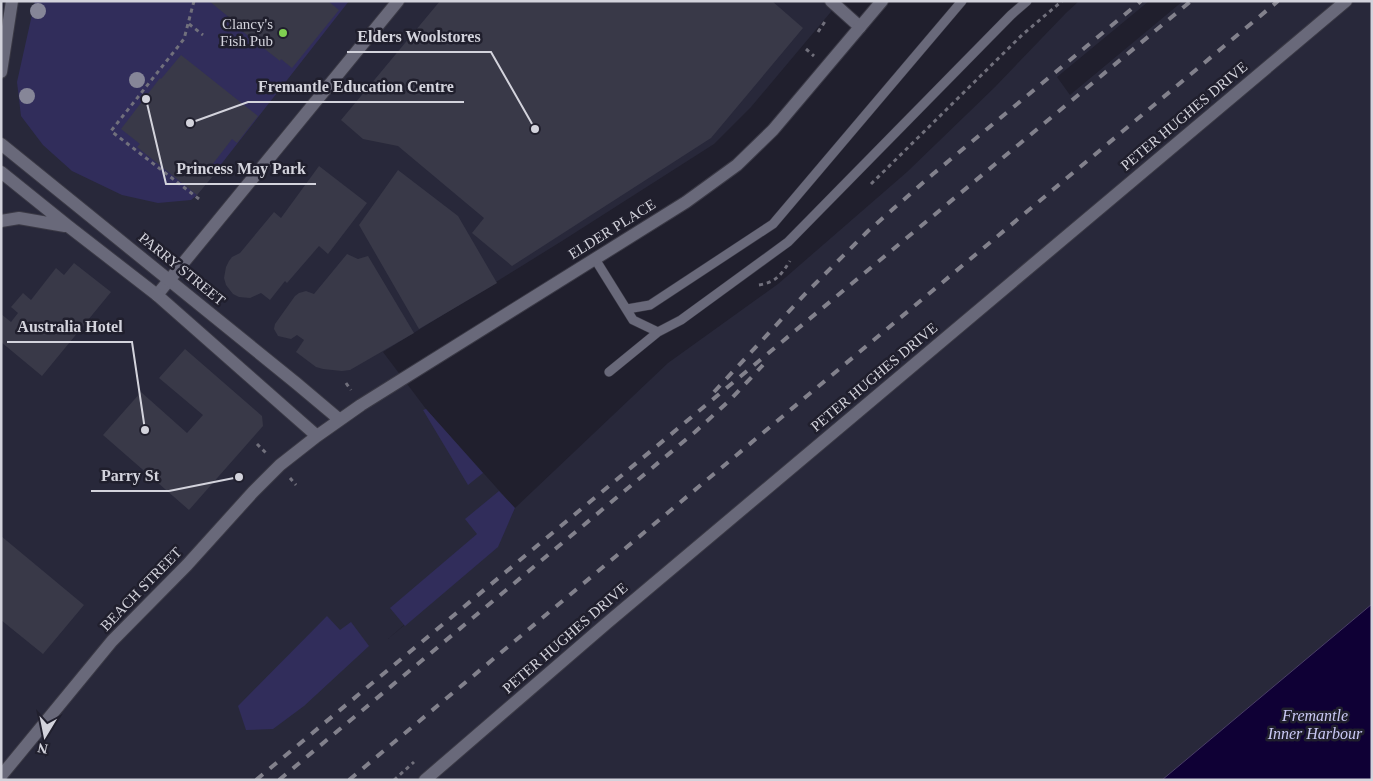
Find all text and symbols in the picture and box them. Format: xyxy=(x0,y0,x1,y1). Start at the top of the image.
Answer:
place label: Clancy's Fish Pub xyxy=(220,16,273,49)
callout: Elders Woolstores xyxy=(347,21,491,52)
marker: Clancy's Fish Pub xyxy=(277,27,289,39)
text: Elders Woolstores xyxy=(357,28,481,45)
street label: PETER HUGHES DRIVE xyxy=(1118,58,1250,174)
callout: Fremantle Education Centre xyxy=(248,71,464,102)
text: Fremantle Education Centre xyxy=(258,78,454,95)
callout: Princess May Park xyxy=(166,153,316,184)
text: Princess May Park xyxy=(176,160,306,178)
street label: ELDER PLACE xyxy=(566,196,658,262)
street label: PARRY STREET xyxy=(136,229,228,309)
callout: Australia Hotel xyxy=(7,311,132,342)
text: Australia Hotel xyxy=(17,318,123,335)
street label: PETER HUGHES DRIVE xyxy=(808,319,940,435)
callout: Parry St xyxy=(91,460,169,491)
text: Parry St xyxy=(101,467,160,485)
street label: BEACH STREET xyxy=(97,544,185,634)
street label: PETER HUGHES DRIVE xyxy=(499,579,631,697)
water label: Fremantle Inner Harbour xyxy=(1267,707,1363,742)
north arrow xyxy=(20,711,70,761)
text: N xyxy=(37,740,49,757)

